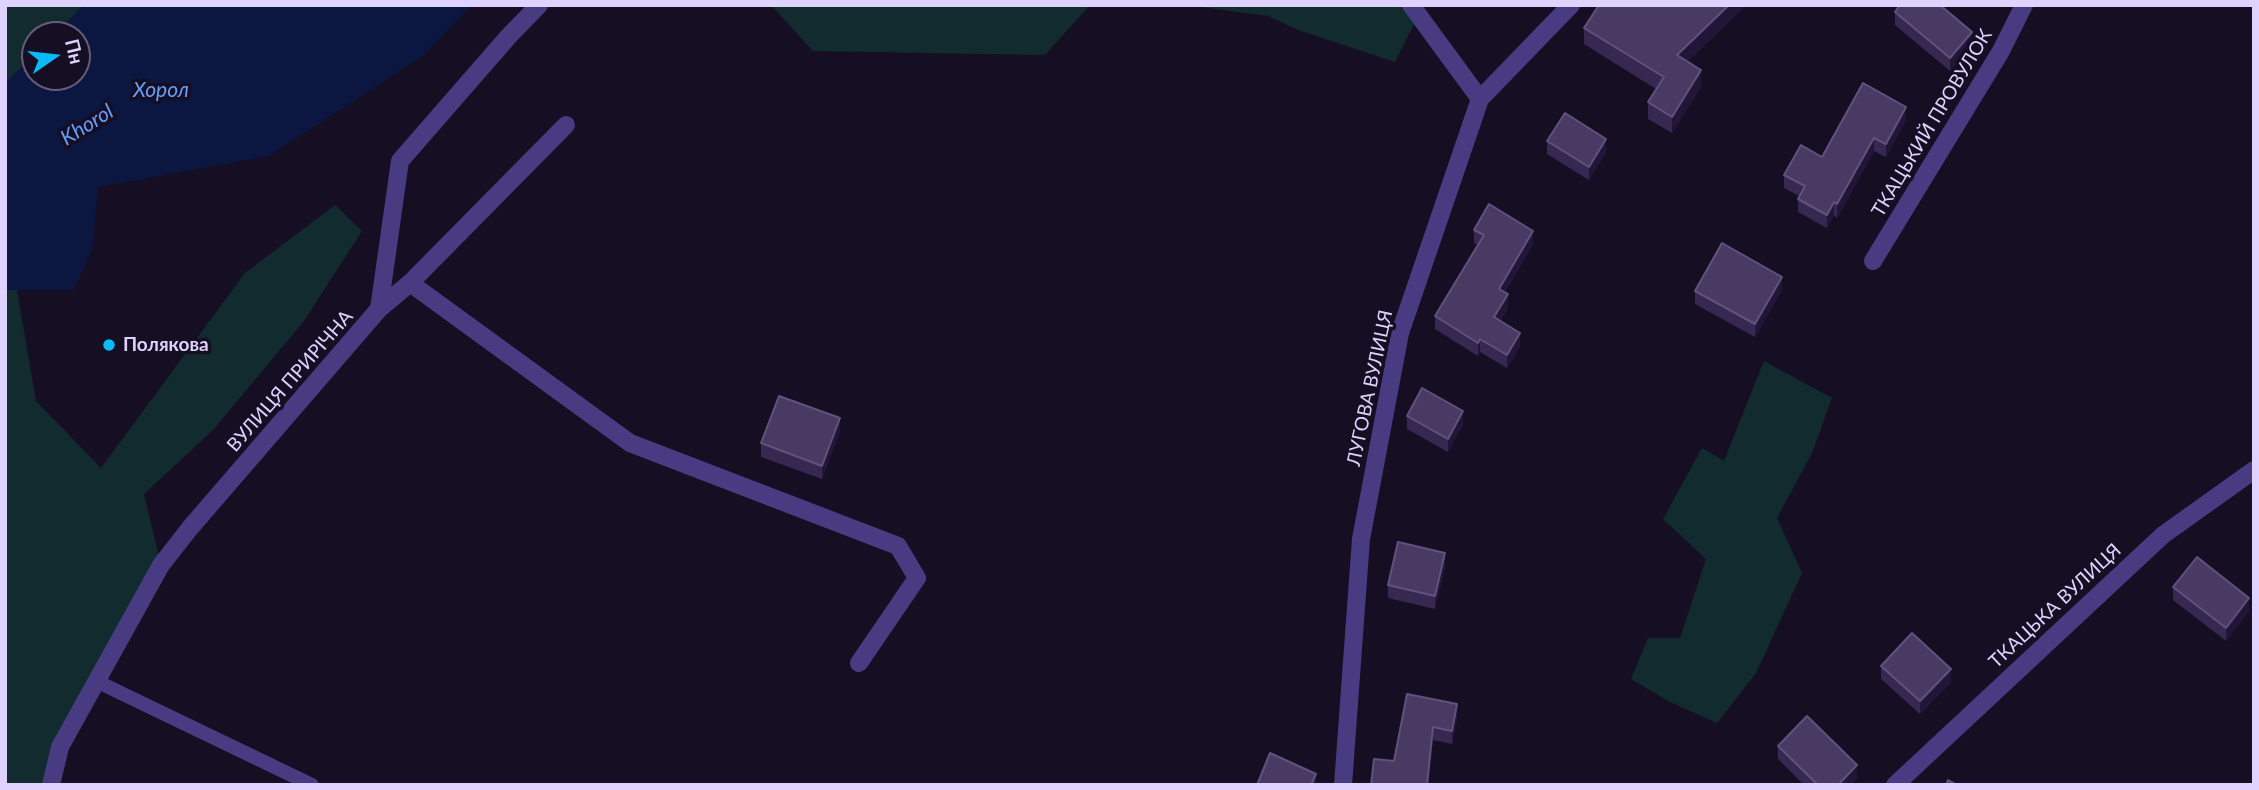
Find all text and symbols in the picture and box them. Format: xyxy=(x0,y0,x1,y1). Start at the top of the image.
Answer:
north arrow xyxy=(21,21,91,91)
street label: ТКАЦЬКИЙ ПРОВУЛОК xyxy=(1867,25,1997,221)
text: Пн xyxy=(61,36,89,66)
water label: Хорол xyxy=(133,77,189,103)
water label: Khorol xyxy=(56,99,118,151)
street label: ВУЛИЦЯ ПРИРІЧНА xyxy=(222,306,358,456)
street label: ЛУГОВА ВУЛИЦЯ xyxy=(1342,308,1398,468)
place label: Полякова xyxy=(123,334,209,356)
marker: Полякова xyxy=(101,337,117,353)
street label: ТКАЦЬКА ВУЛИЦЯ xyxy=(1984,539,2126,673)

